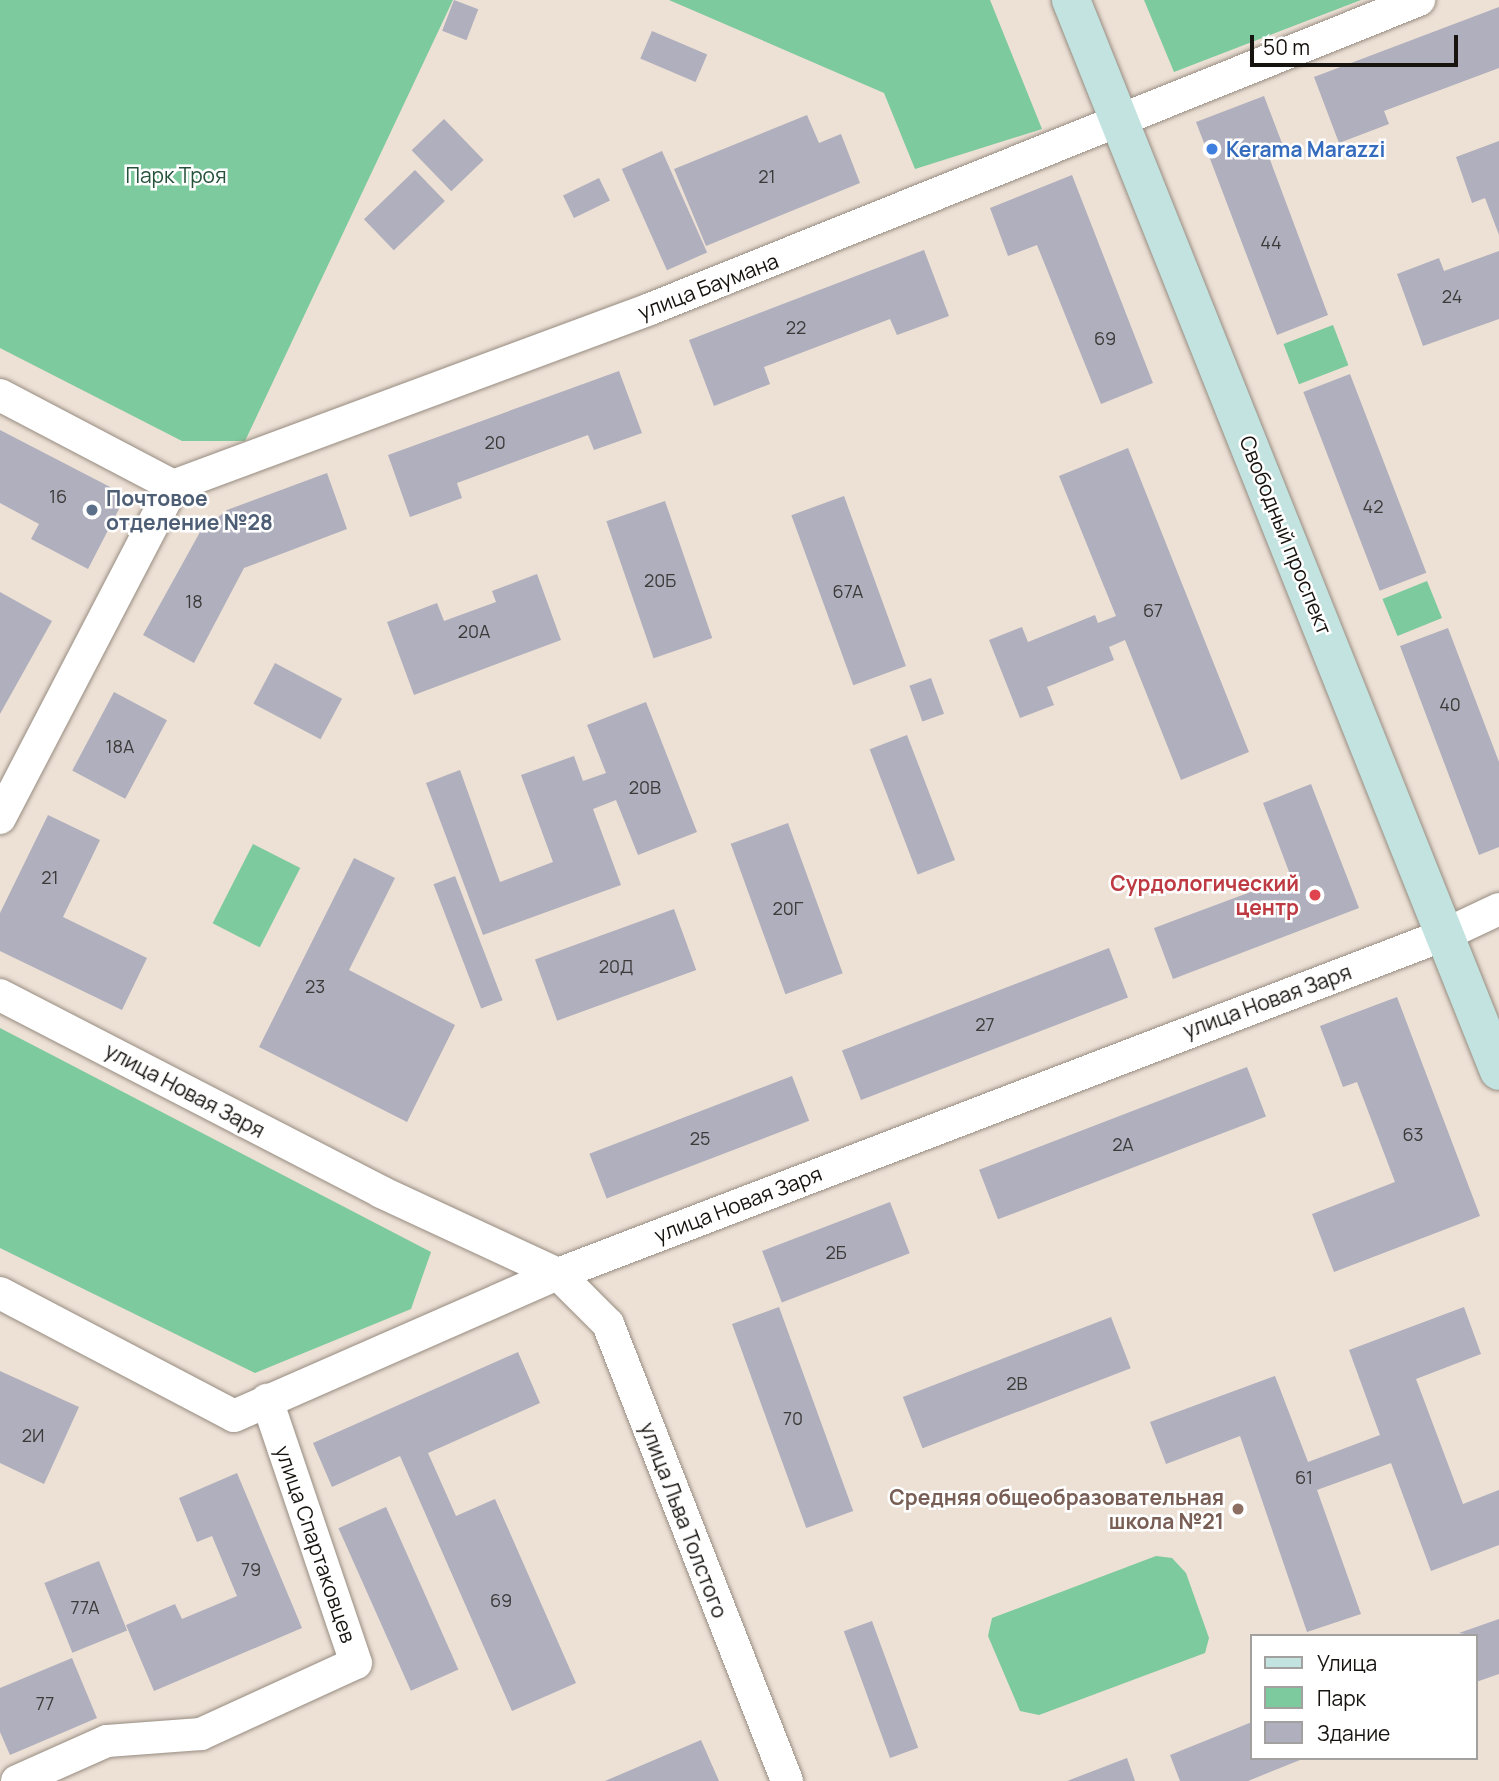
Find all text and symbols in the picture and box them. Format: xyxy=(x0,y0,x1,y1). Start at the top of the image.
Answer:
scale bar xyxy=(1254,21,1462,65)
text: 50 m xyxy=(1263,33,1310,61)
place label: Kerama Marazzi xyxy=(1226,136,1385,162)
marker: Kerama Marazzi xyxy=(1204,141,1220,157)
park label: Парк Троя xyxy=(125,162,227,188)
house number: 21 xyxy=(758,165,776,187)
house number: 44 xyxy=(1260,231,1282,253)
street label: улица Баумана xyxy=(634,248,782,324)
house number: 24 xyxy=(1442,285,1462,307)
house number: 22 xyxy=(786,316,806,338)
house number: 69 xyxy=(1094,327,1116,349)
house number: 20 xyxy=(484,431,506,453)
street label: Свободный проспект xyxy=(1235,432,1337,638)
house number: 16 xyxy=(49,485,67,507)
place label: Почтовое отделение №28 xyxy=(106,485,273,535)
house number: 42 xyxy=(1363,495,1383,517)
marker: Почтовое отделение №28 xyxy=(84,502,100,518)
house number: 20Б xyxy=(644,569,676,591)
house number: 67А xyxy=(833,580,863,602)
house number: 18 xyxy=(185,590,203,612)
house number: 67 xyxy=(1143,599,1163,621)
house number: 20А xyxy=(458,620,490,642)
house number: 40 xyxy=(1439,693,1461,715)
house number: 18А xyxy=(106,735,134,757)
house number: 20В xyxy=(629,776,661,798)
house number: 21 xyxy=(41,866,59,888)
place label: Сурдологический центр xyxy=(1110,870,1299,920)
marker: Сурдологический центр xyxy=(1305,885,1325,905)
house number: 20Г xyxy=(773,897,803,919)
house number: 20Д xyxy=(599,955,633,977)
street label: улица Новая Заря xyxy=(1179,959,1355,1043)
house number: 23 xyxy=(305,975,325,997)
house number: 27 xyxy=(975,1013,995,1035)
street label: улица Новая Заря xyxy=(101,1037,269,1143)
house number: 63 xyxy=(1402,1123,1424,1145)
house number: 25 xyxy=(690,1127,710,1149)
house number: 2А xyxy=(1112,1133,1134,1155)
street label: улица Новая Заря xyxy=(651,1160,825,1248)
house number: 2Б xyxy=(825,1241,847,1263)
house number: 2В xyxy=(1006,1372,1028,1394)
house number: 70 xyxy=(783,1407,803,1429)
street label: улица Льва Толстого xyxy=(635,1419,733,1621)
house number: 2И xyxy=(22,1424,44,1446)
street label: улица Спартаковцев xyxy=(270,1442,362,1646)
house number: 61 xyxy=(1295,1466,1313,1488)
place label: Средняя общеобразовательная школа №21 xyxy=(889,1484,1224,1534)
marker: Средняя общеобразовательная школа №21 xyxy=(1230,1501,1246,1517)
house number: 79 xyxy=(241,1558,261,1580)
house number: 69 xyxy=(490,1589,512,1611)
house number: 77А xyxy=(70,1596,100,1618)
legend xyxy=(1250,1634,1478,1760)
text: Улица xyxy=(1317,1649,1377,1677)
text: Парк xyxy=(1317,1684,1366,1712)
house number: 77 xyxy=(36,1692,54,1714)
text: Здание xyxy=(1317,1719,1390,1747)

